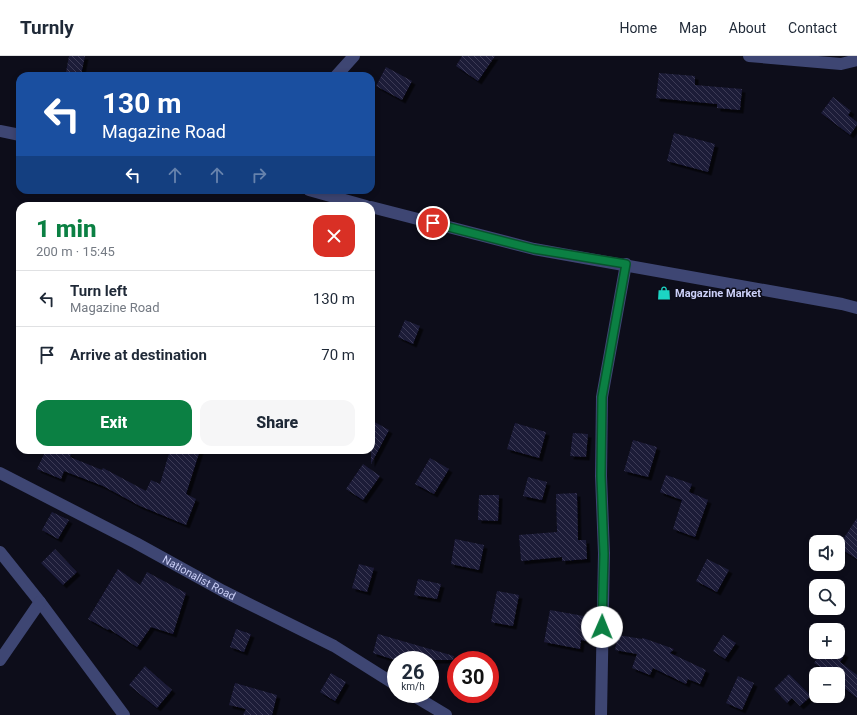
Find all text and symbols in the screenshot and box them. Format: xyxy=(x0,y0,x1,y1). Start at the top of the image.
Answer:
text: Turnly xyxy=(20,16,74,39)
text: Home xyxy=(619,20,657,36)
text: Map xyxy=(679,20,707,36)
text: About xyxy=(729,20,766,36)
text: Contact xyxy=(788,20,837,36)
text: 130 m xyxy=(102,87,181,120)
icon: left xyxy=(36,88,88,140)
text: Magazine Road xyxy=(102,121,226,142)
icon: left xyxy=(122,164,144,186)
icon: ahead xyxy=(164,164,186,186)
icon: ahead xyxy=(206,164,228,186)
icon: right xyxy=(248,164,270,186)
pin xyxy=(416,206,450,240)
icon: arrive xyxy=(422,212,444,234)
text: 1 min xyxy=(36,215,97,243)
button: close xyxy=(313,215,355,257)
text: 200 m · 15:45 xyxy=(36,244,115,259)
text: Turn left xyxy=(70,282,127,300)
shop icon: Magazine Market xyxy=(656,285,672,301)
place label: Magazine Market xyxy=(675,287,761,300)
icon: left xyxy=(36,288,58,310)
text: 130 m xyxy=(313,290,355,308)
text: Magazine Road xyxy=(70,300,160,315)
icon: arrive xyxy=(36,344,58,366)
text: Arrive at destination xyxy=(70,346,207,364)
text: 70 m xyxy=(321,346,355,364)
button: Exit xyxy=(36,400,192,446)
button: Share xyxy=(200,400,355,446)
map controls xyxy=(809,535,845,703)
button: sound xyxy=(809,535,845,571)
street label: Nationalist Road xyxy=(160,553,238,603)
button: search xyxy=(809,579,845,615)
position arrow xyxy=(581,606,623,648)
button: + xyxy=(809,623,845,659)
speed limit sign: 30 xyxy=(447,651,499,703)
text: 26 xyxy=(402,660,424,684)
button: − xyxy=(809,667,845,703)
text: km/h xyxy=(401,681,425,692)

